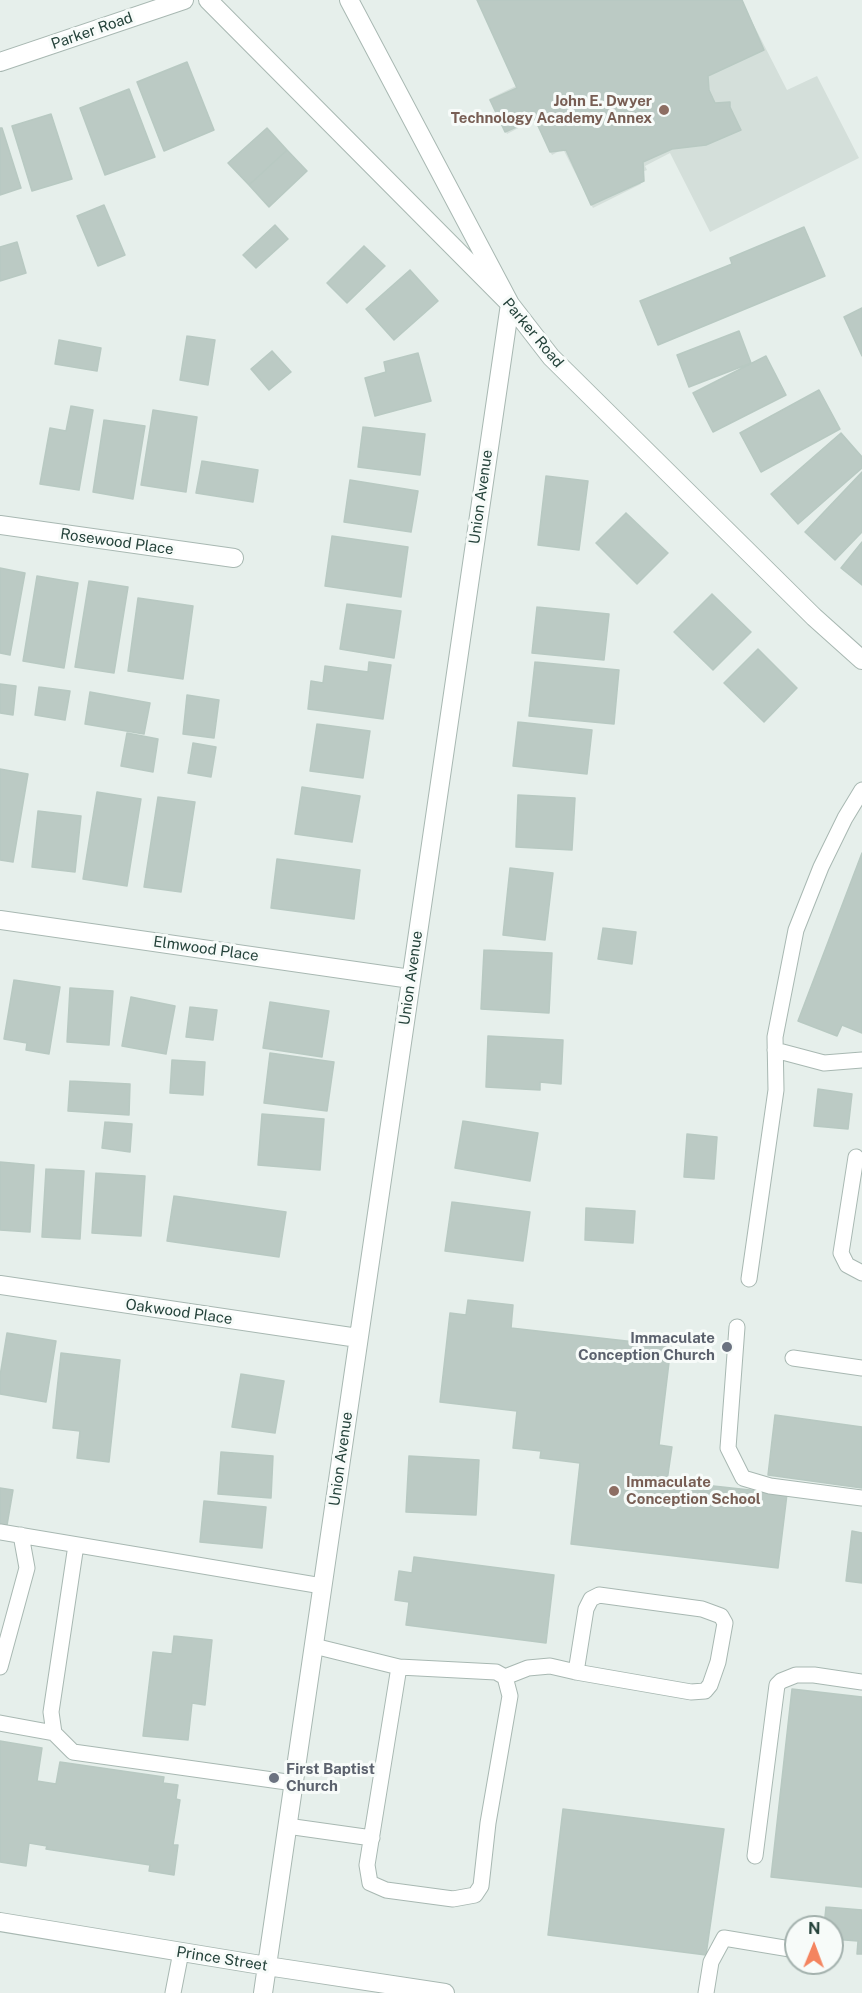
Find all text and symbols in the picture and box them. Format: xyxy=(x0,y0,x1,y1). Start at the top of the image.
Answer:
street label: Parker Road xyxy=(49,9,135,53)
place label: John E. Dwyer Technology Academy Annex xyxy=(451,92,652,127)
marker: John E. Dwyer Technology Academy Annex xyxy=(657,103,671,117)
street label: Parker Road xyxy=(499,295,567,371)
street label: Union Avenue xyxy=(465,449,497,545)
street label: Rosewood Place xyxy=(59,525,175,559)
street label: Union Avenue xyxy=(395,930,427,1026)
street label: Elmwood Place xyxy=(152,933,260,965)
street label: Oakwood Place xyxy=(124,1296,234,1328)
place label: Immaculate Conception Church xyxy=(578,1329,715,1364)
marker: Immaculate Conception Church xyxy=(720,1340,734,1354)
street label: Union Avenue xyxy=(325,1411,357,1507)
place label: Immaculate Conception School xyxy=(626,1473,761,1508)
marker: Immaculate Conception School xyxy=(607,1484,621,1498)
place label: First Baptist Church xyxy=(286,1760,375,1795)
marker: First Baptist Church xyxy=(267,1771,281,1785)
north arrow xyxy=(784,1915,844,1975)
text: N xyxy=(808,1919,821,1938)
street label: Prince Street xyxy=(175,1943,269,1975)

